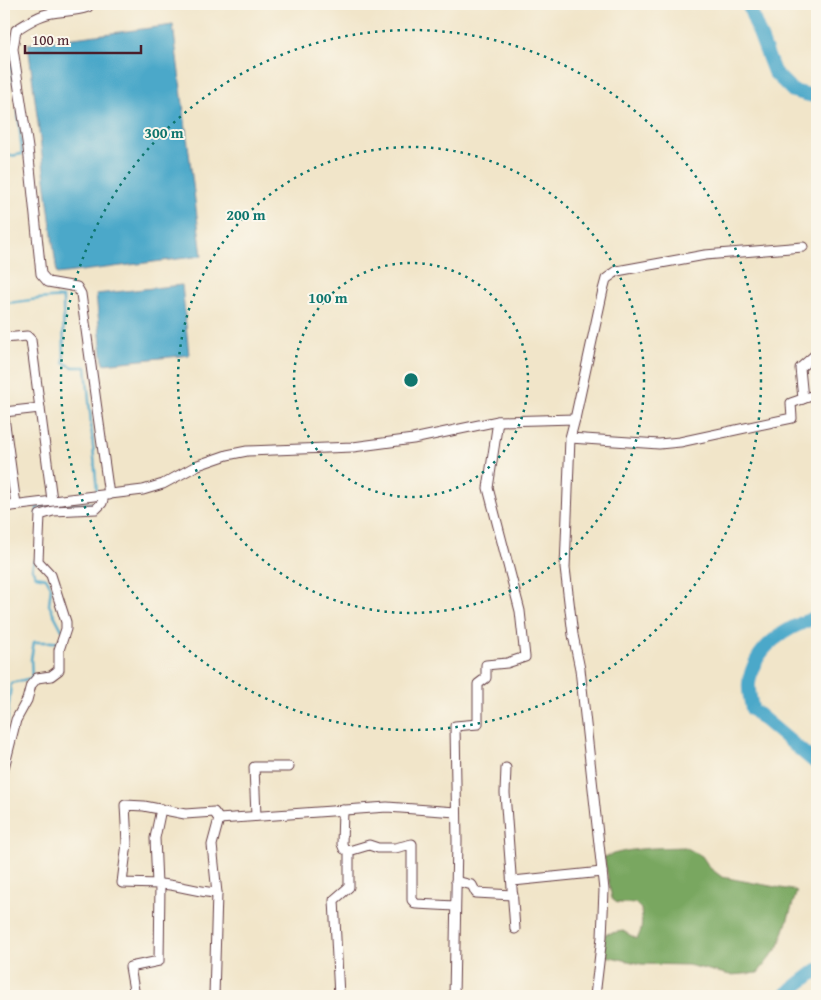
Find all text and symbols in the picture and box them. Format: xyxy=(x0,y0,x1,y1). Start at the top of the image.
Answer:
scale bar xyxy=(25,22,141,54)
text: 100 m xyxy=(32,29,70,50)
text: 300 m xyxy=(144,122,184,143)
text: 200 m xyxy=(226,204,266,225)
text: 100 m xyxy=(308,287,348,308)
centre of rings xyxy=(402,371,420,389)

